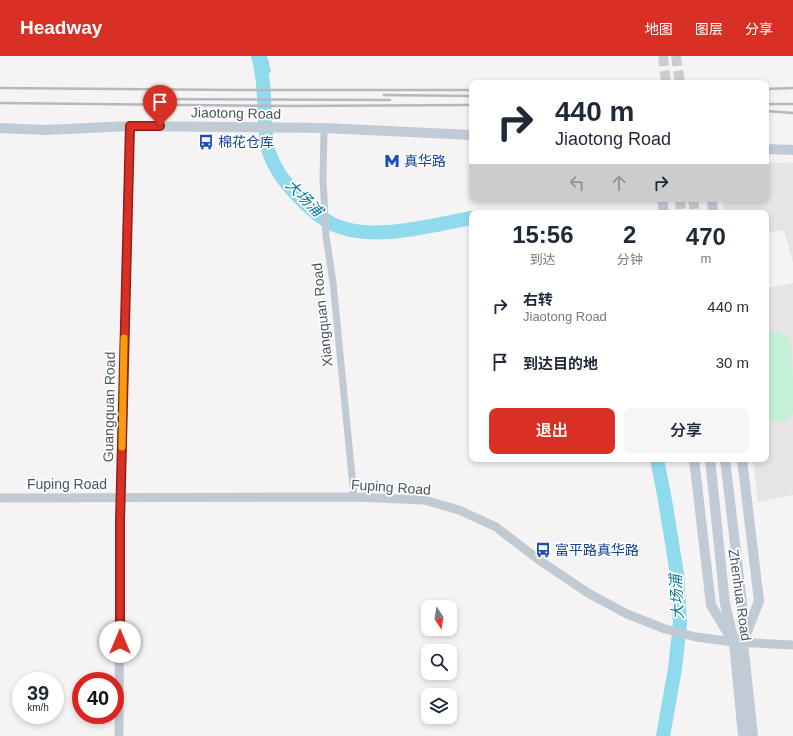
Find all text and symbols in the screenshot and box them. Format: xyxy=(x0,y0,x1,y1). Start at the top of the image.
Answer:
text: Headway xyxy=(20,17,102,38)
text: 地图 xyxy=(645,21,673,37)
text: 图层 xyxy=(695,21,723,37)
text: 分享 xyxy=(745,21,773,37)
pin xyxy=(143,85,177,126)
icon: arrive xyxy=(149,91,171,113)
icon: right xyxy=(489,96,541,148)
text: 440 m xyxy=(555,96,634,127)
street label: Jiaotong Road xyxy=(191,104,281,122)
text: Jiaotong Road xyxy=(555,129,671,149)
bus stop icon: 棉花仓库 xyxy=(197,133,215,151)
place label: 棉花仓库 xyxy=(218,134,274,150)
metro station icon: 真华路 xyxy=(383,152,401,170)
place label: 真华路 xyxy=(404,153,446,169)
icon: left xyxy=(566,172,588,194)
icon: ahead xyxy=(608,172,630,194)
icon: right xyxy=(650,172,672,194)
water label: 大场浦 xyxy=(282,176,328,221)
text: 15:56 xyxy=(512,221,574,248)
text: 2 xyxy=(623,221,636,248)
text: 470 xyxy=(686,223,726,250)
text: m xyxy=(700,251,711,266)
text: 到达 xyxy=(530,252,556,267)
text: 分钟 xyxy=(617,252,643,267)
street label: Xiangquan Road xyxy=(309,262,335,368)
text: 右转 xyxy=(523,291,553,308)
icon: right xyxy=(489,295,511,317)
text: 440 m xyxy=(707,298,749,315)
text: Jiaotong Road xyxy=(523,309,607,324)
icon: arrive xyxy=(489,351,511,373)
street label: Guangquan Road xyxy=(100,352,118,462)
text: 30 m xyxy=(716,354,749,371)
text: 到达目的地 xyxy=(523,355,598,372)
button: 退出 xyxy=(489,408,615,454)
button: 分享 xyxy=(623,408,749,454)
street label: Fuping Road xyxy=(27,476,107,492)
street label: Fuping Road xyxy=(350,476,432,498)
bus stop icon: 富平路真华路 xyxy=(534,541,552,559)
place label: 富平路真华路 xyxy=(555,542,639,558)
street label: Zhenhua Road xyxy=(726,548,754,642)
water label: 大场浦 xyxy=(667,572,686,620)
north arrow xyxy=(421,600,457,636)
map controls xyxy=(421,600,457,724)
position arrow xyxy=(99,621,141,663)
button: search xyxy=(421,644,457,680)
speed limit sign: 40 xyxy=(72,672,124,724)
text: 39 xyxy=(27,682,49,704)
button: layers xyxy=(421,688,457,724)
text: km/h xyxy=(27,702,49,713)

